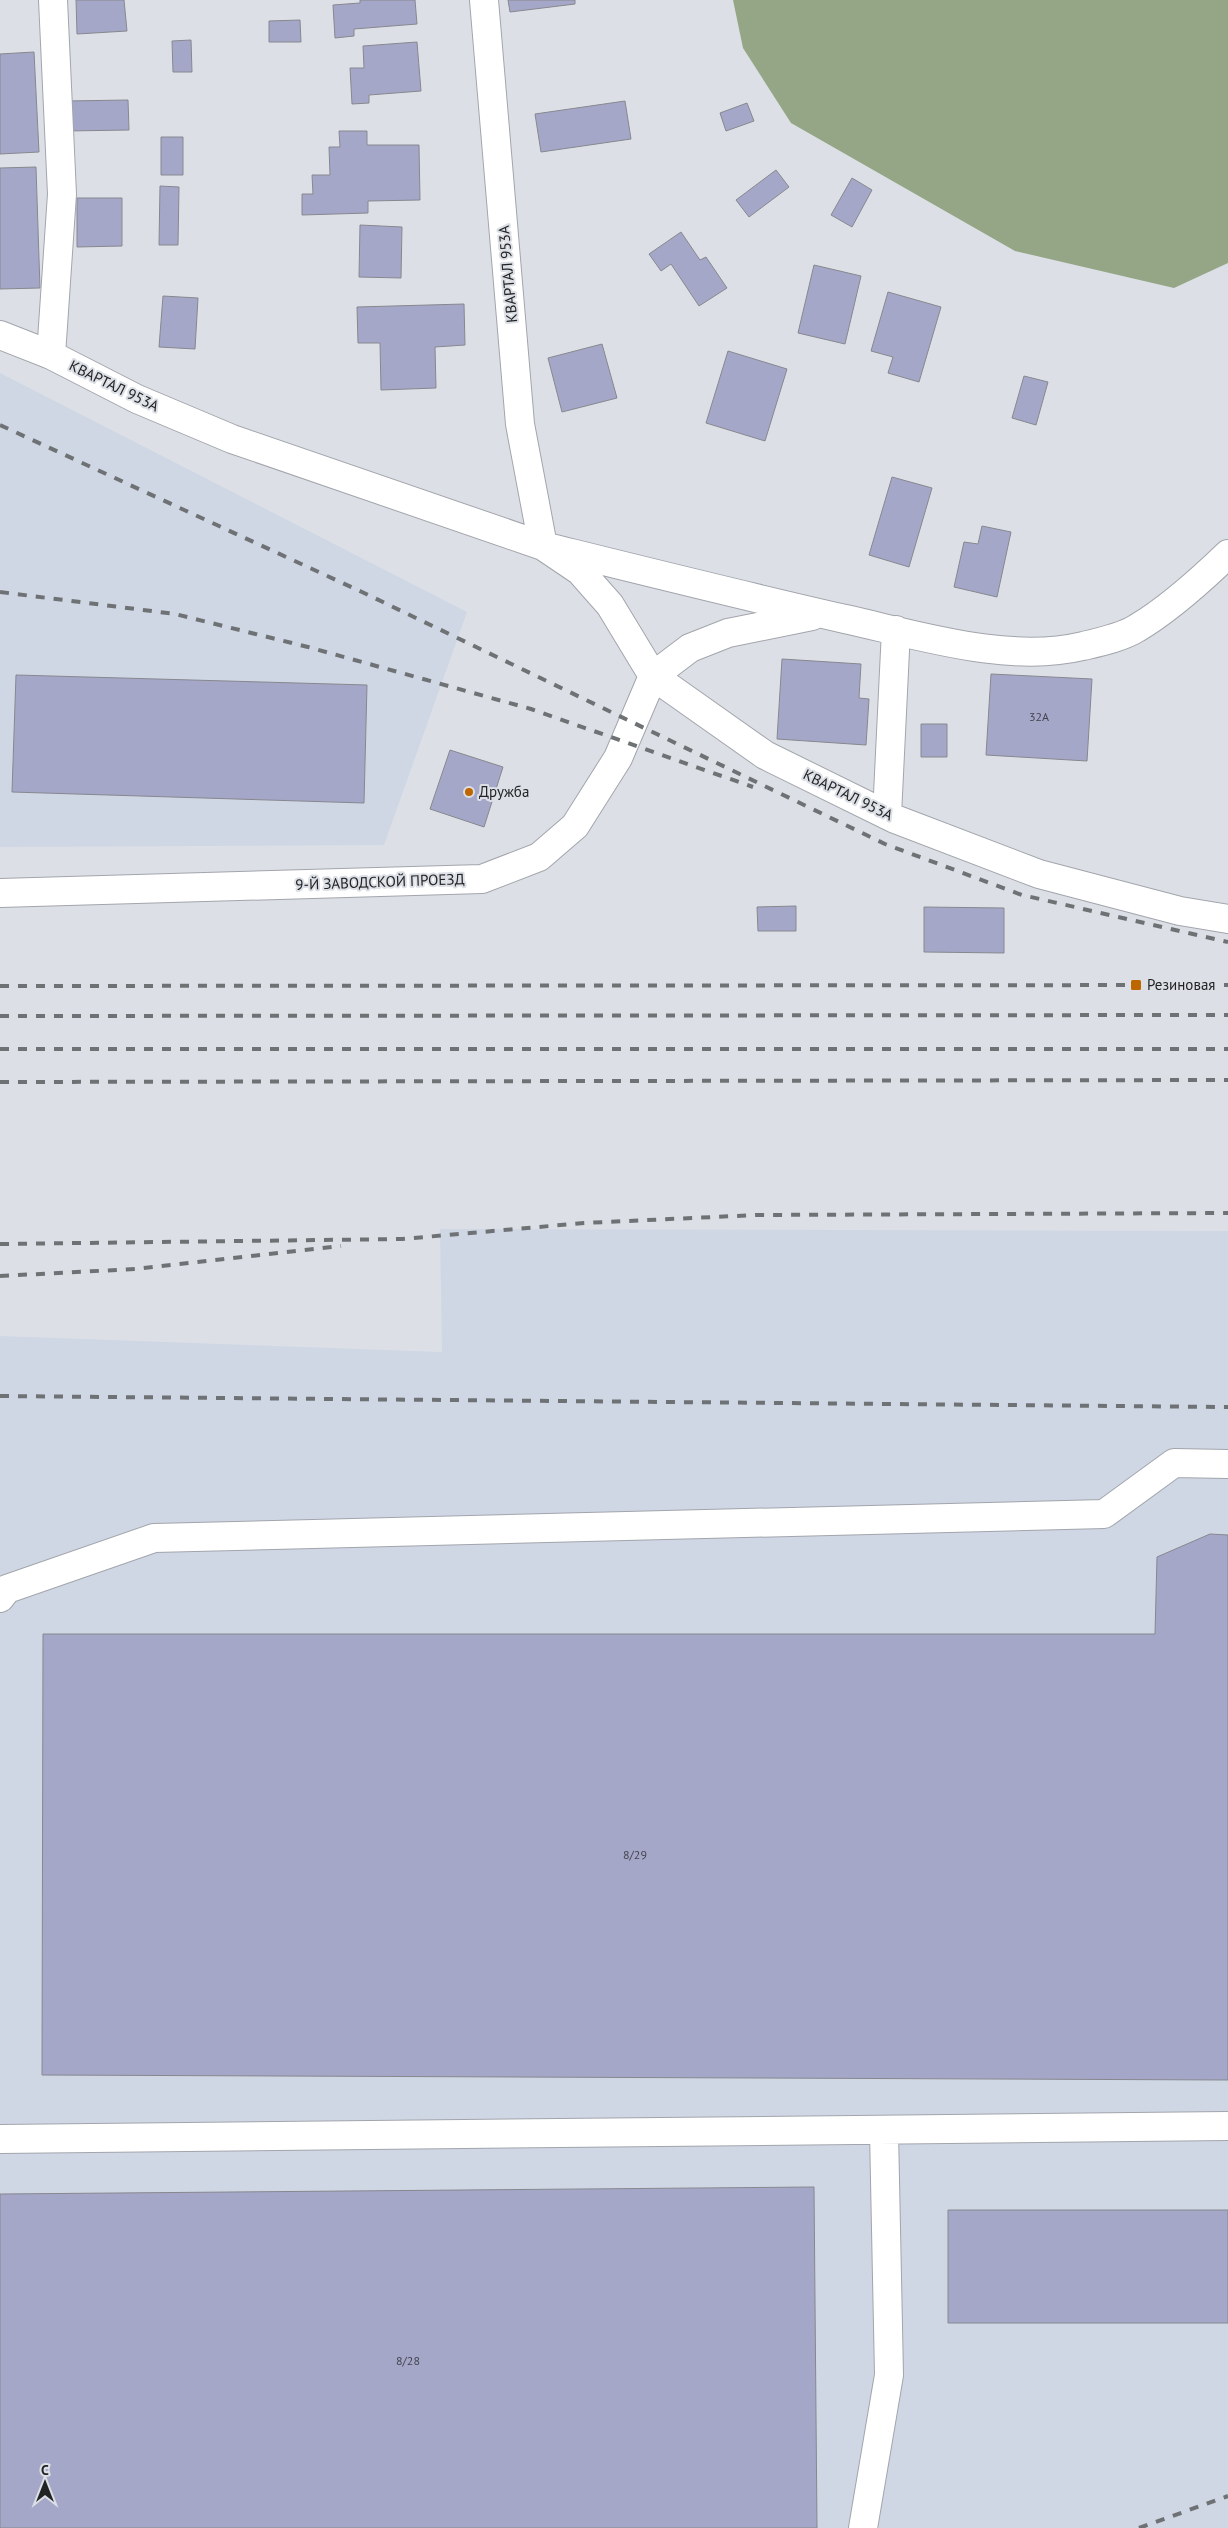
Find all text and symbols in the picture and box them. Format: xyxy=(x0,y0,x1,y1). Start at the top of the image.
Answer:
street label: КВАРТАЛ 953А xyxy=(494,224,521,323)
street label: КВАРТАЛ 953А xyxy=(66,356,162,416)
house number: 32A xyxy=(1029,709,1049,724)
street label: КВАРТАЛ 953А xyxy=(800,765,896,825)
place label: Дружба xyxy=(479,782,529,801)
marker: Дружба xyxy=(463,786,475,798)
street label: 9-Й ЗАВОДСКОЙ ПРОЕЗД xyxy=(295,869,465,894)
place label: Резиновая xyxy=(1147,975,1215,994)
marker: Резиновая xyxy=(1129,978,1143,992)
house number: 8/29 xyxy=(623,1847,647,1862)
house number: 8/28 xyxy=(396,2353,420,2368)
north arrow xyxy=(20,2458,70,2508)
text: С xyxy=(41,2461,49,2479)

